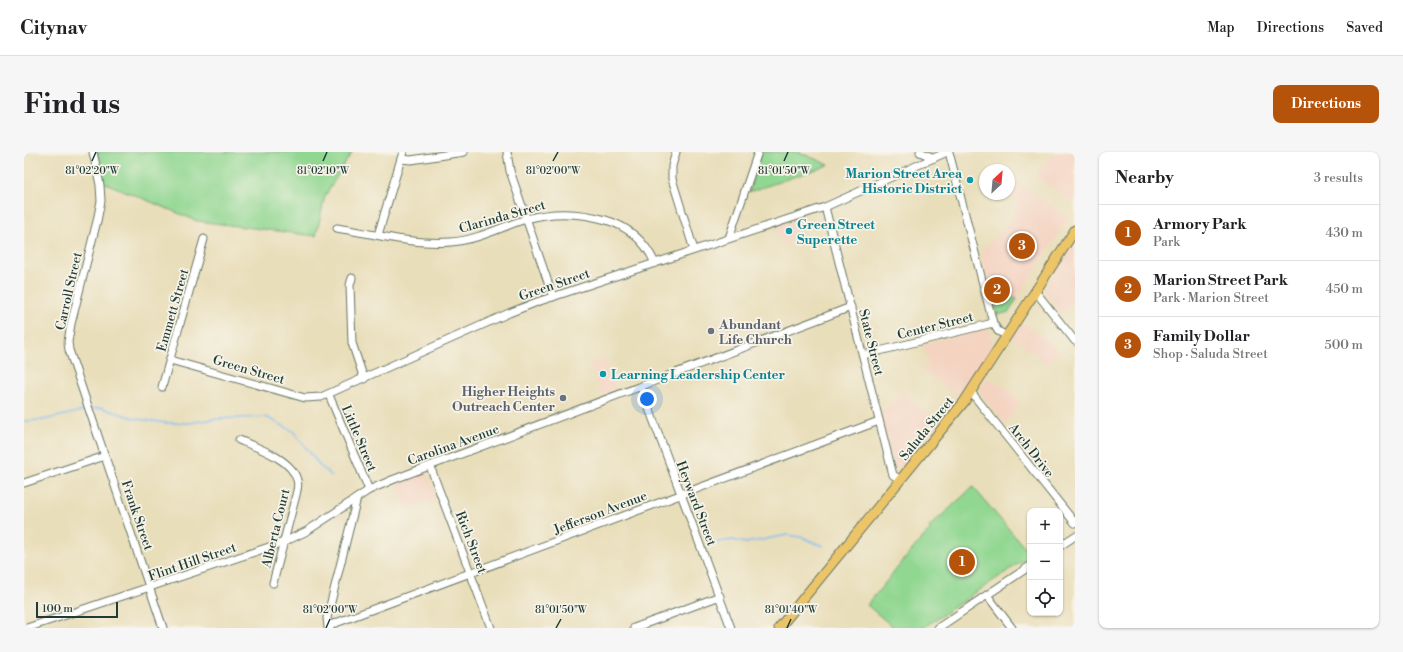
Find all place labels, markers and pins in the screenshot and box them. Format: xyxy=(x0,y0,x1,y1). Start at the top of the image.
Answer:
place label: Marion Street Area Historic District xyxy=(845,166,963,197)
marker: Marion Street Area Historic District xyxy=(965,175,975,185)
place label: Green Street Superette xyxy=(797,217,875,248)
marker: Green Street Superette xyxy=(784,226,794,236)
pin: 3 xyxy=(1009,231,1035,261)
pin: 2 xyxy=(984,275,1010,305)
place label: Abundant Life Church xyxy=(718,317,792,348)
marker: Abundant Life Church xyxy=(706,326,716,336)
place label: Learning Leadership Center xyxy=(611,367,786,383)
marker: Learning Leadership Center xyxy=(598,369,608,379)
place label: Higher Heights Outreach Center xyxy=(452,384,555,415)
marker: Higher Heights Outreach Center xyxy=(558,393,568,403)
pin: 1 xyxy=(949,547,975,577)

